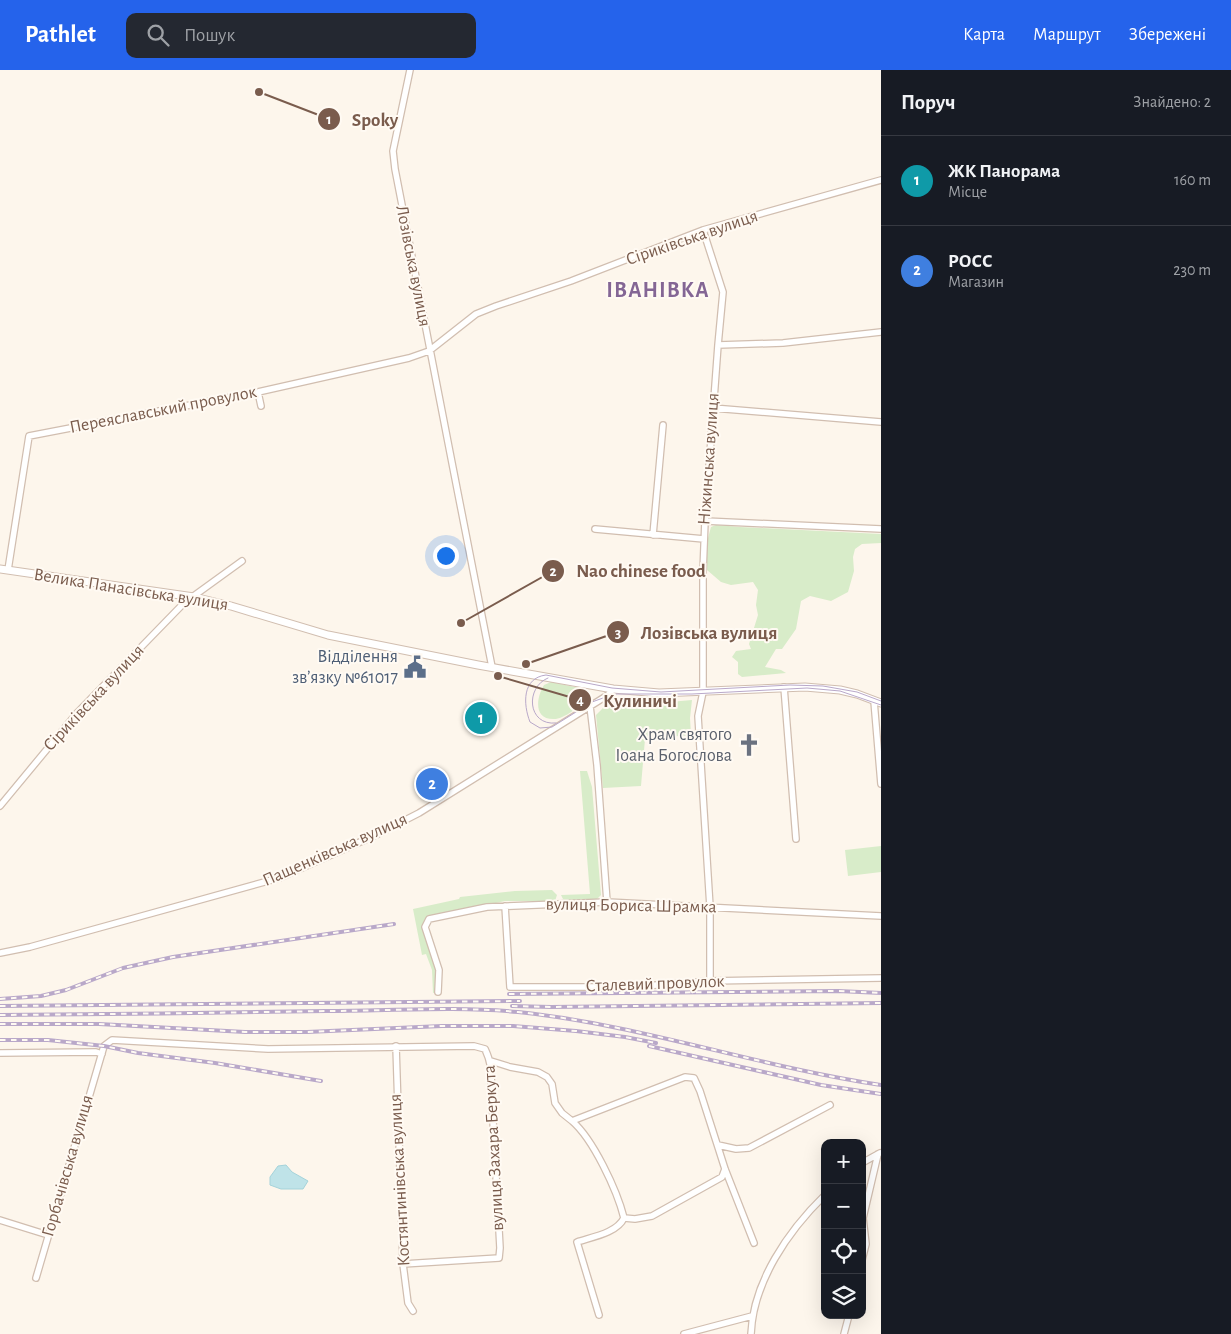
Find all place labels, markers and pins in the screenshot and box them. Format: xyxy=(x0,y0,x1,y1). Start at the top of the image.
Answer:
callout: Spoky xyxy=(316,102,408,136)
callout: Nao chinese food xyxy=(541,554,716,588)
callout: Лозівська вулиця xyxy=(606,615,787,649)
place label: Відділення зв’язку №61017 xyxy=(292,648,398,687)
public building icon: Відділення зв’язку №61017 xyxy=(402,654,428,680)
callout: Кулиничі xyxy=(568,683,687,717)
pin: 1 xyxy=(465,699,497,737)
place label: Храм святого Іоана Богослова xyxy=(615,726,732,765)
church icon: Храм святого Іоана Богослова xyxy=(736,732,762,758)
pin: 2 xyxy=(416,765,448,803)

